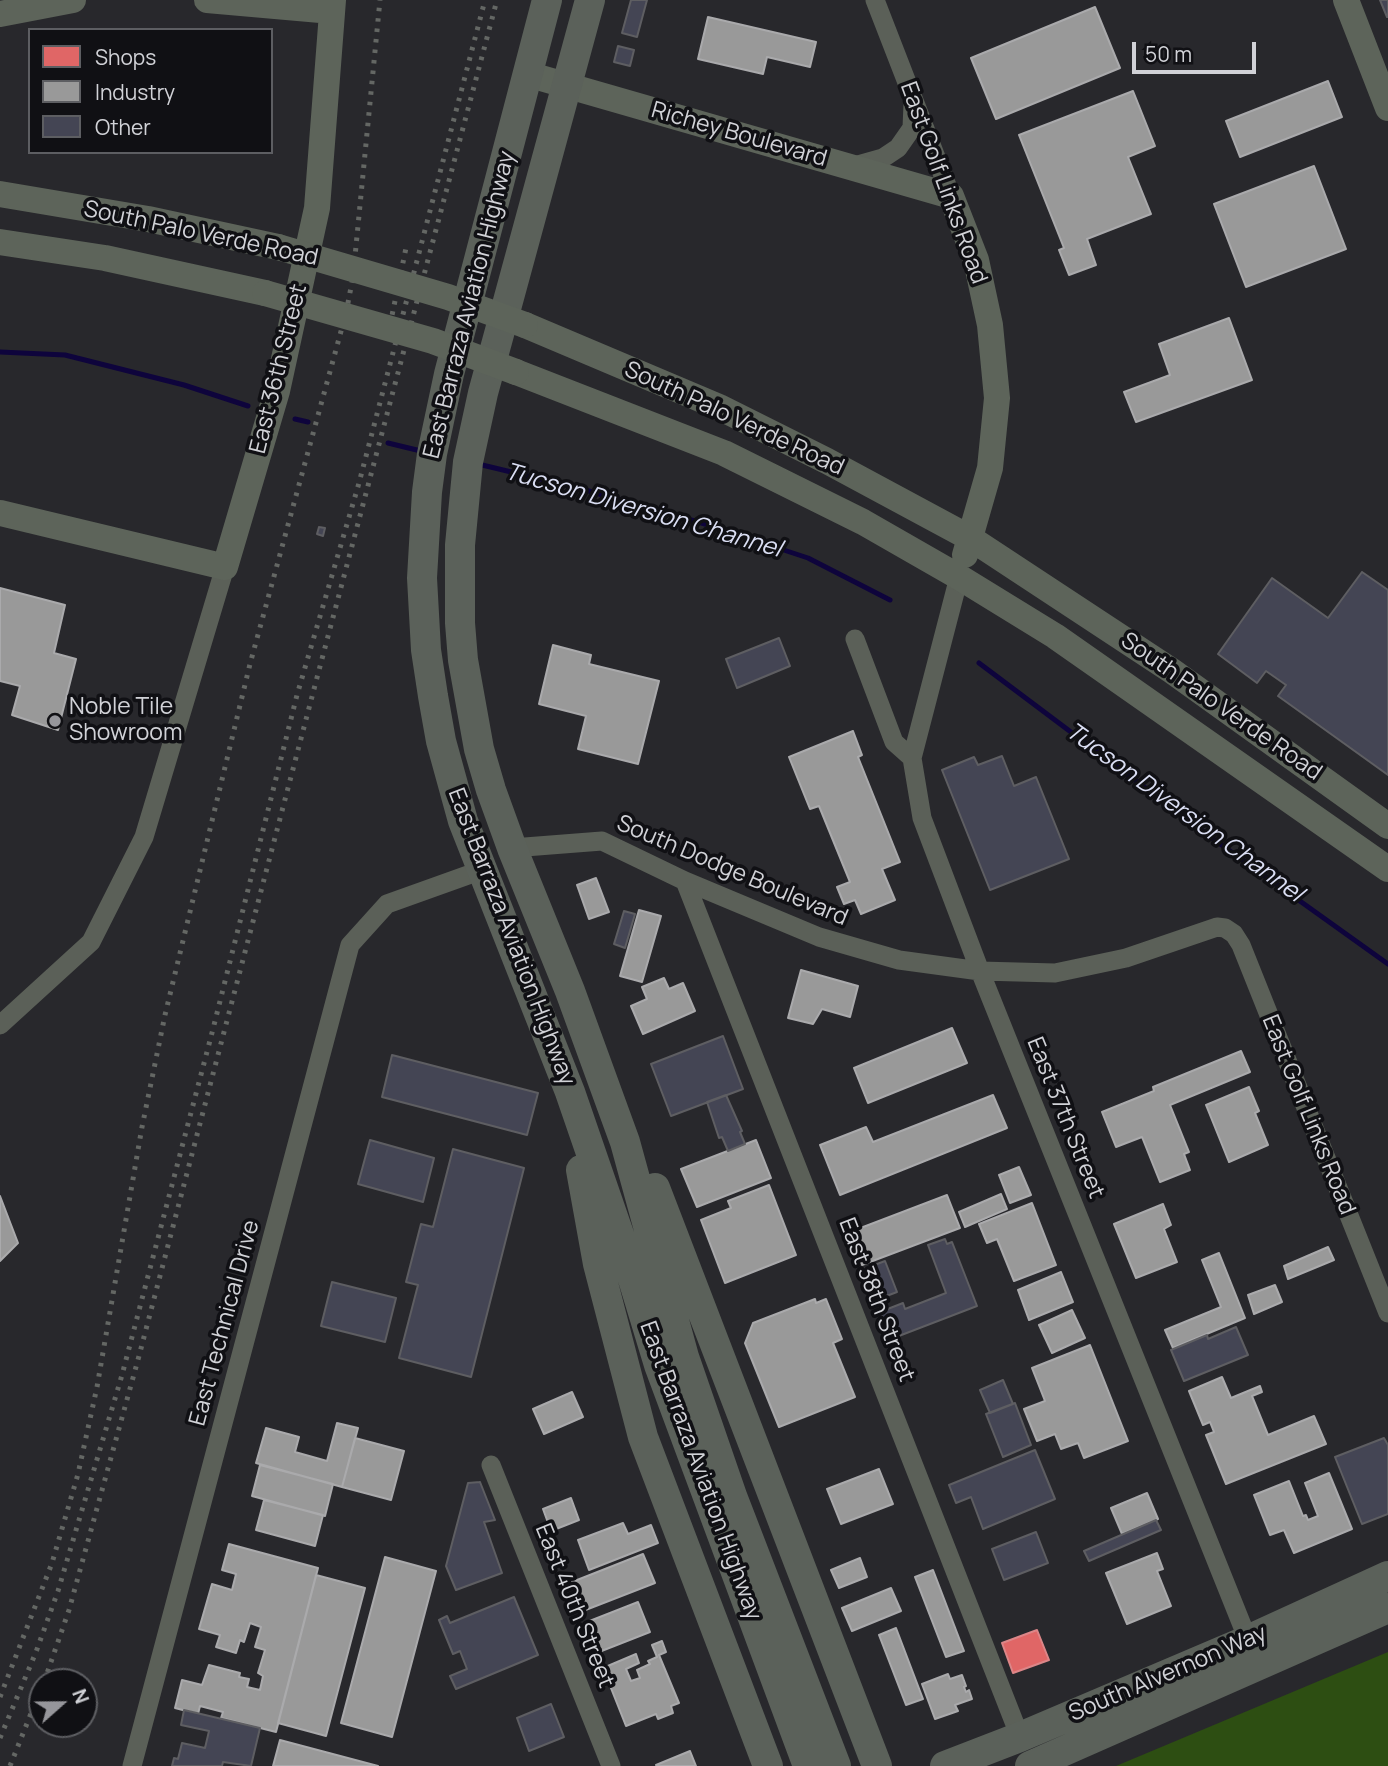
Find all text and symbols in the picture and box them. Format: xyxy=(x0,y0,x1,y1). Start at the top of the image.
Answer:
legend xyxy=(28,28,273,154)
scale bar xyxy=(1136,28,1260,72)
text: 50 m xyxy=(1145,40,1192,68)
text: Shops xyxy=(95,43,156,71)
text: Industry xyxy=(95,78,175,106)
street label: East Golf Links Road xyxy=(894,78,992,288)
street label: Richey Boulevard xyxy=(648,97,830,173)
text: Other xyxy=(95,113,151,141)
street label: East Barraza Aviation Highway xyxy=(418,148,522,462)
street label: South Palo Verde Road xyxy=(81,196,321,272)
street label: East 36th Street xyxy=(245,281,313,457)
street label: South Palo Verde Road xyxy=(620,356,848,482)
water label: Tucson Diversion Channel xyxy=(501,458,785,564)
street label: South Palo Verde Road xyxy=(1115,627,1327,787)
place label: Noble Tile Showroom xyxy=(69,694,182,748)
marker: Noble Tile Showroom xyxy=(47,713,63,729)
water label: Tucson Diversion Channel xyxy=(1060,717,1308,909)
street label: East Barraza Aviation Highway xyxy=(442,785,580,1089)
street label: South Dodge Boulevard xyxy=(612,810,852,932)
street label: East Golf Links Road xyxy=(1255,1011,1361,1219)
street label: East 37th Street xyxy=(1020,1034,1110,1202)
street label: East 38th Street xyxy=(832,1214,920,1386)
street label: East Technical Drive xyxy=(184,1217,266,1429)
street label: East Barraza Aviation Highway xyxy=(633,1318,767,1624)
street label: East 40th Street xyxy=(529,1520,619,1692)
street label: South Alvernon Way xyxy=(1065,1620,1271,1728)
north arrow xyxy=(28,1668,98,1738)
text: N xyxy=(66,1685,95,1707)

